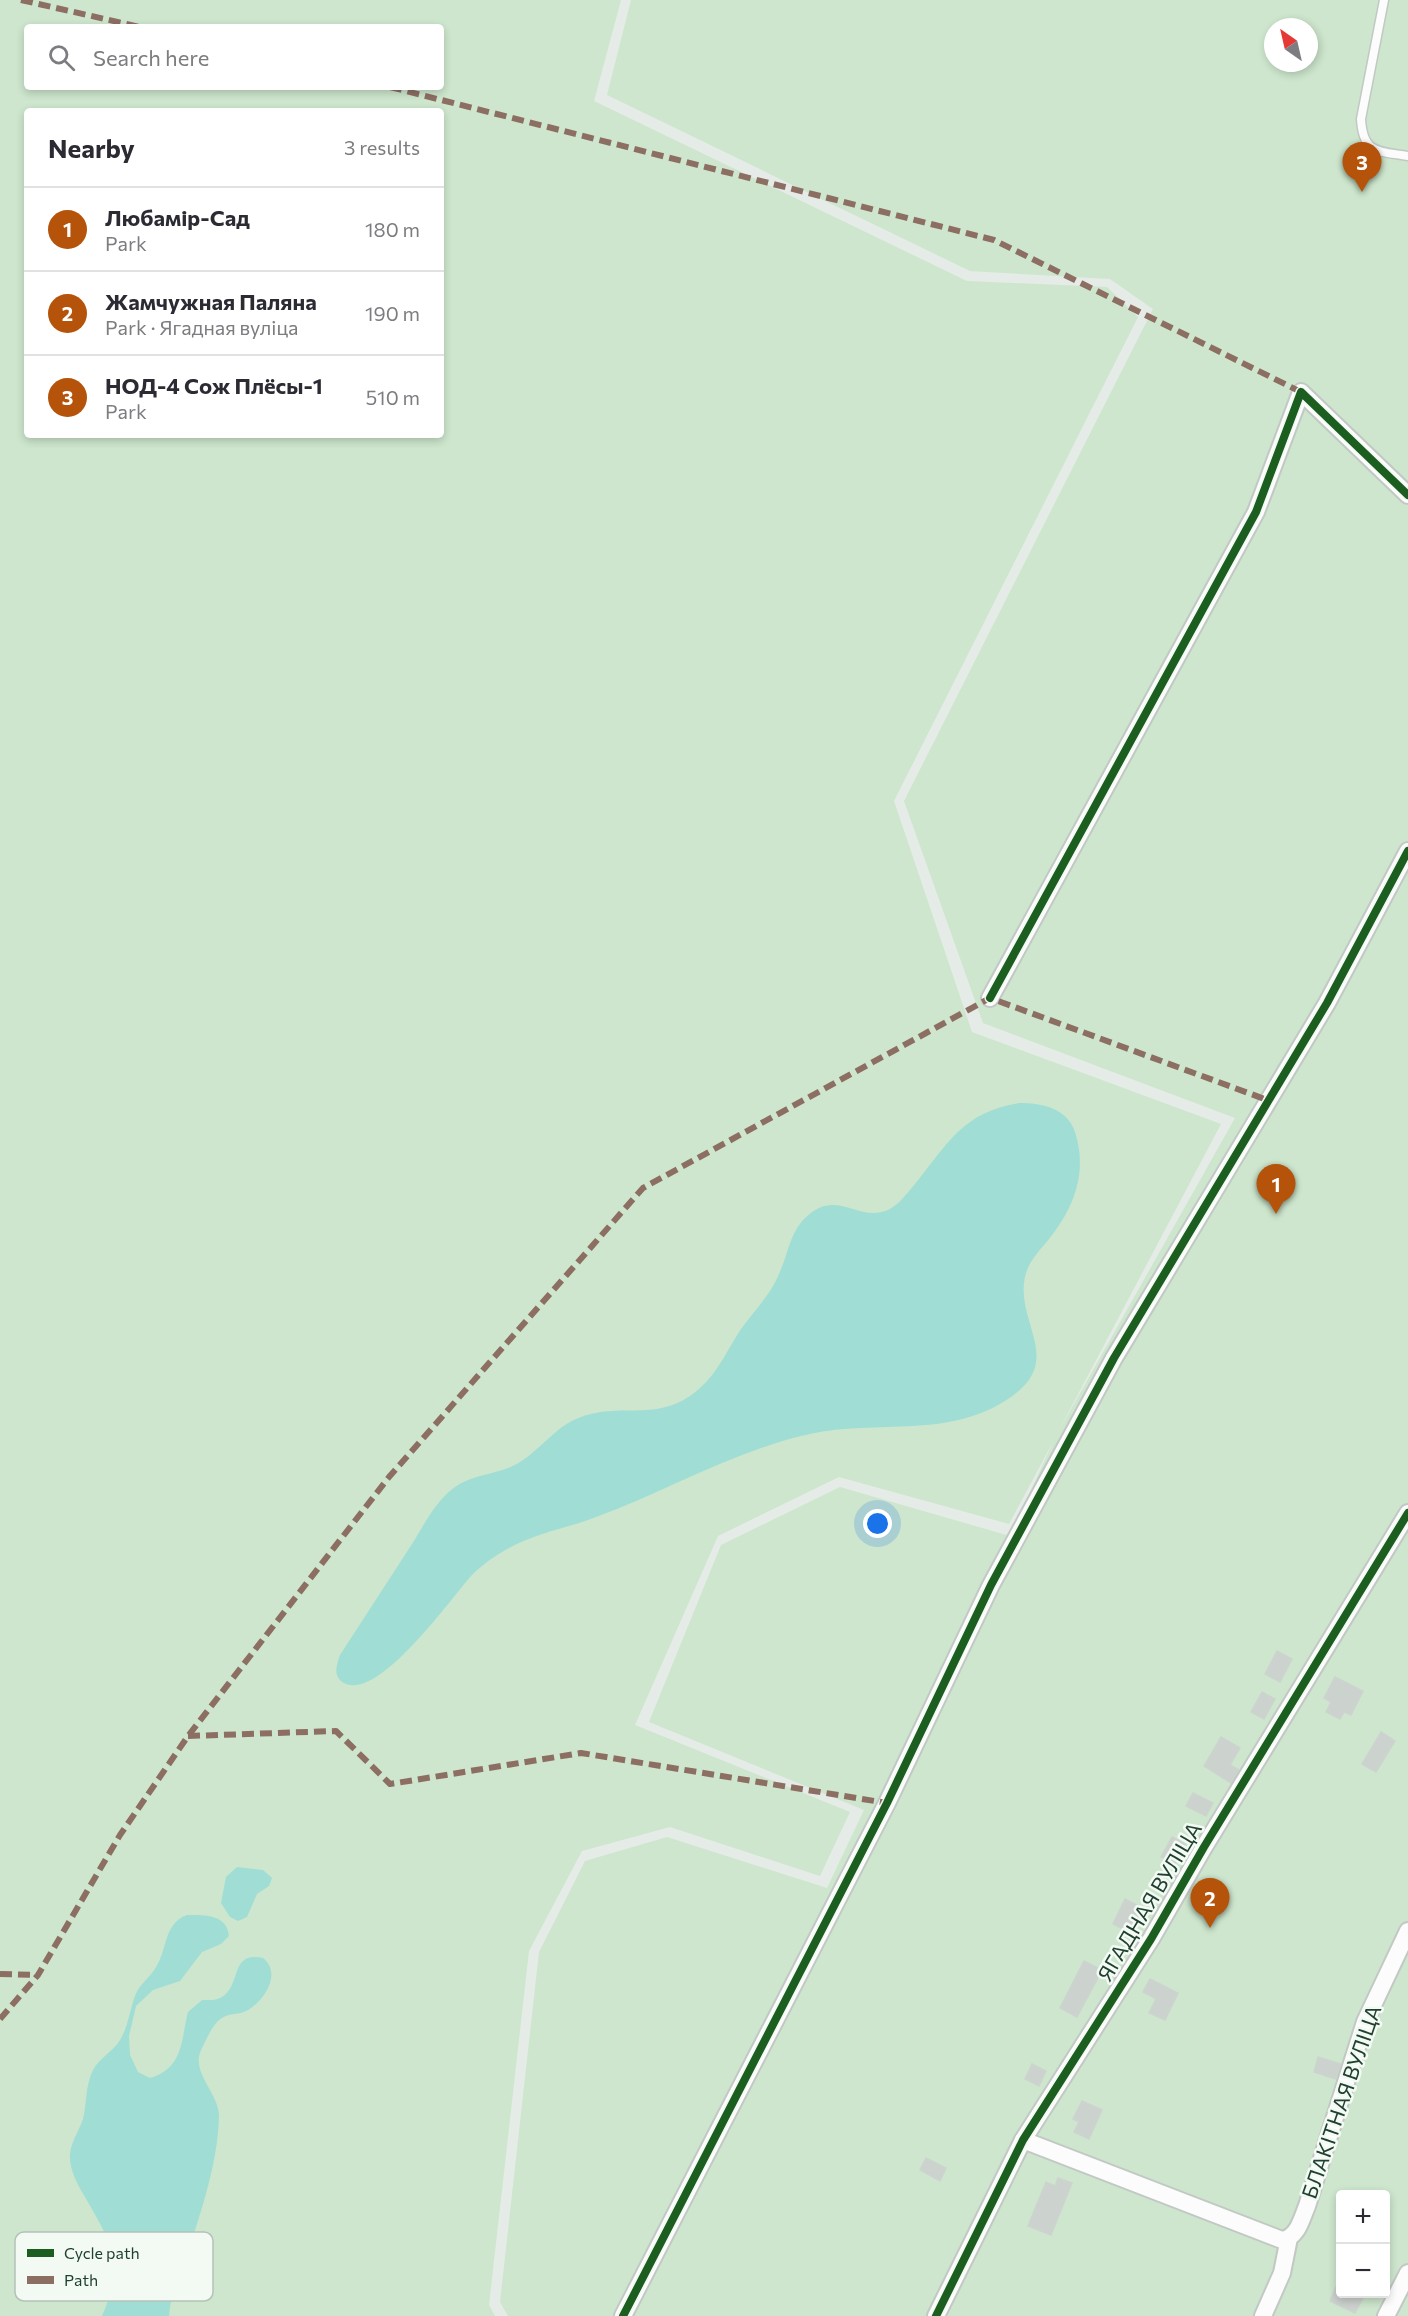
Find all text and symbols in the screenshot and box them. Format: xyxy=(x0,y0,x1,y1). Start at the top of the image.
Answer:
north arrow xyxy=(1264,18,1318,72)
search box xyxy=(24,24,444,90)
icon: search xyxy=(45,41,78,74)
text: Search here xyxy=(93,44,209,71)
text: Nearby xyxy=(48,132,135,163)
text: 3 results xyxy=(344,135,420,159)
pin: 3 xyxy=(1342,142,1382,192)
text: Любамір-Сад xyxy=(105,204,250,231)
text: 1 xyxy=(63,217,72,241)
text: 180 m xyxy=(365,217,420,241)
text: Park xyxy=(105,231,147,255)
text: Жамчужная Паляна xyxy=(105,288,317,315)
text: 2 xyxy=(62,301,73,325)
text: 190 m xyxy=(365,301,420,325)
text: Park · Ягадная вуліца xyxy=(105,315,298,339)
text: НОД-4 Сож Плёсы-1 xyxy=(105,372,323,399)
text: 3 xyxy=(62,385,73,409)
text: 510 m xyxy=(366,385,420,409)
text: Park xyxy=(105,399,147,423)
pin: 1 xyxy=(1256,1164,1296,1214)
your location xyxy=(863,1509,892,1538)
street label: ЯГАДНАЯ ВУЛІЦА xyxy=(1091,1817,1206,1985)
pin: 2 xyxy=(1190,1878,1230,1928)
street label: БЛАКІТНАЯ ВУЛІЦА xyxy=(1296,2002,1385,2201)
map controls xyxy=(1336,2190,1390,2298)
button: + xyxy=(1336,2190,1390,2244)
legend xyxy=(15,2232,213,2301)
text: Cycle path xyxy=(64,2243,140,2262)
button: − xyxy=(1336,2244,1390,2298)
text: Path xyxy=(64,2270,98,2289)

